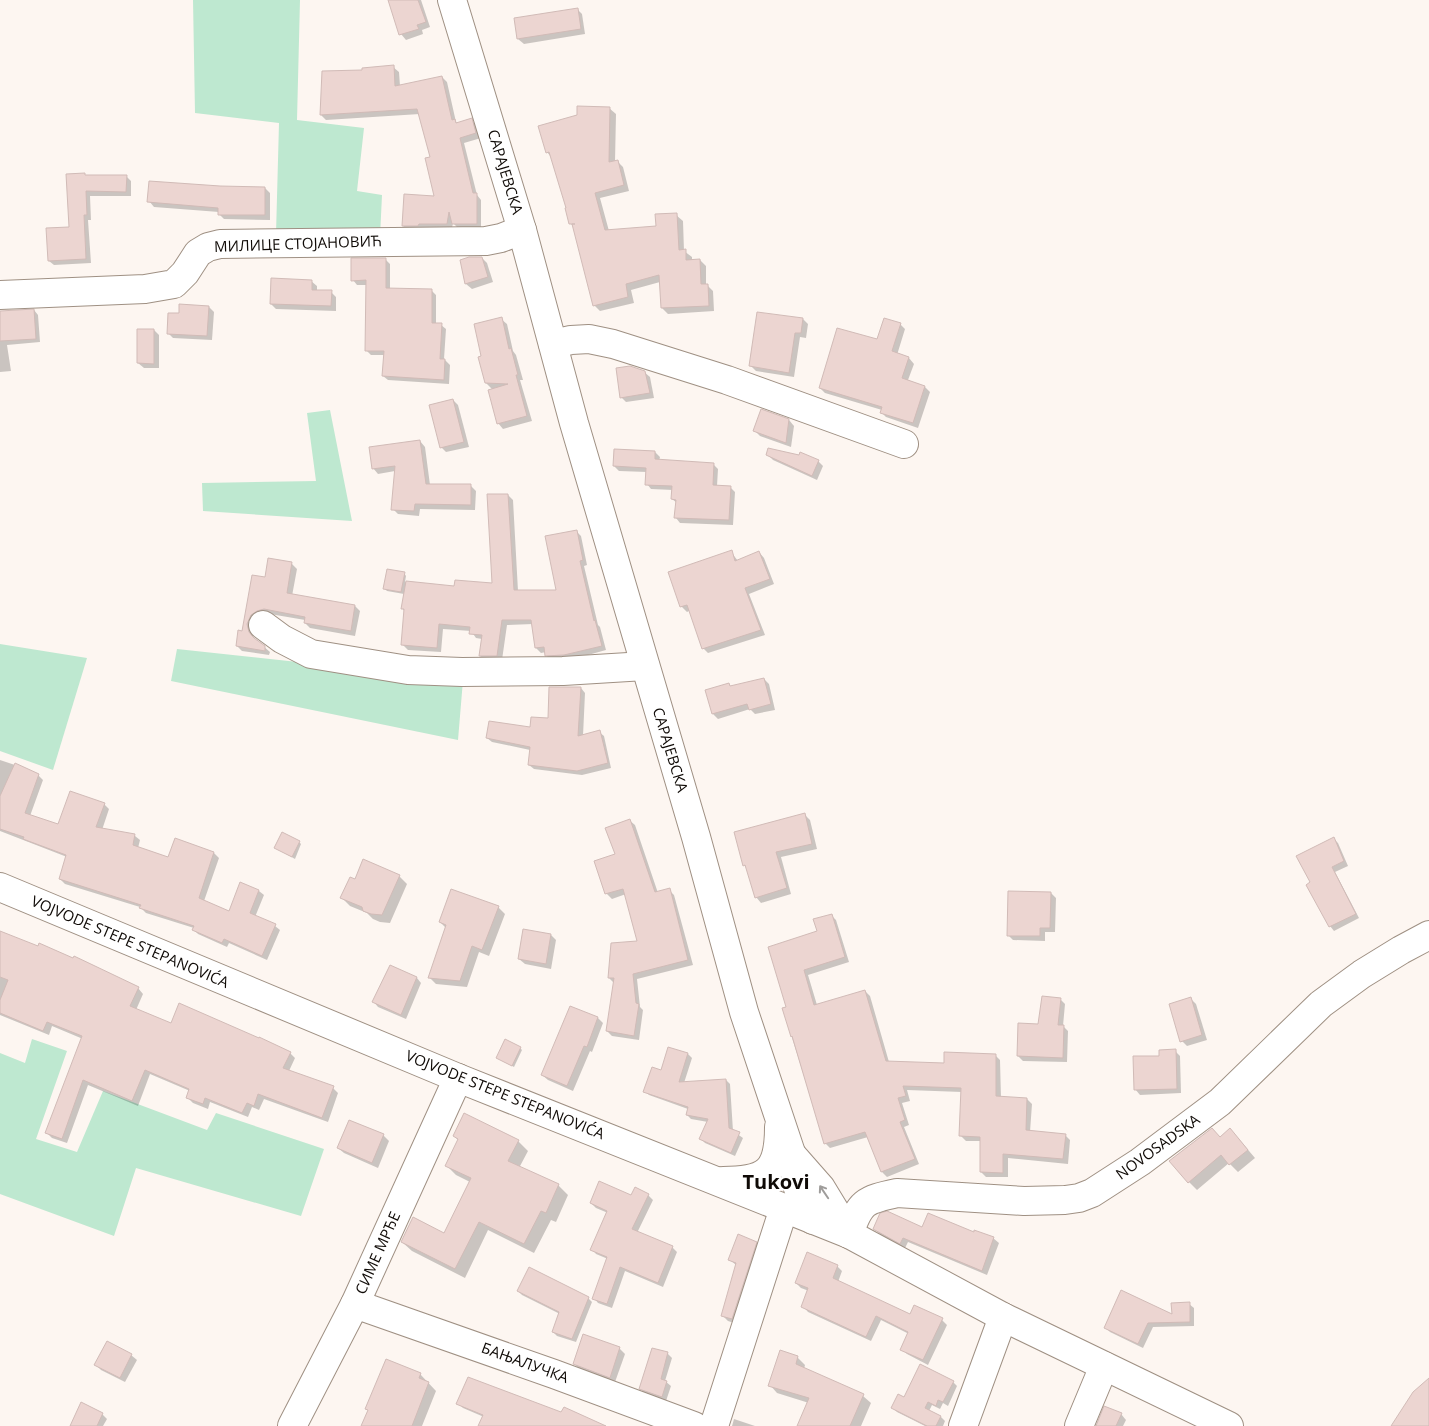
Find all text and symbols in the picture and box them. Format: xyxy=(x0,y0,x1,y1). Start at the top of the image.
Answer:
street label: САРАЈЕВСКА xyxy=(484,127,528,217)
street label: МИЛИЦЕ СТОЈАНОВИЋ xyxy=(214,230,382,256)
street label: САРАЈЕВСКА xyxy=(649,705,693,795)
street label: VOJVODE STEPE STEPANOVIĆA xyxy=(29,890,233,992)
street label: VOJVODE STEPE STEPANOVIĆA xyxy=(403,1045,608,1143)
street label: NOVOSADSKA xyxy=(1111,1109,1204,1183)
district label: Tukovi xyxy=(743,1168,810,1195)
one-way arrow xyxy=(818,1186,828,1200)
street label: СИМЕ МРЂЕ xyxy=(350,1208,404,1297)
street label: БАЊАЛУЧКА xyxy=(479,1337,572,1387)

